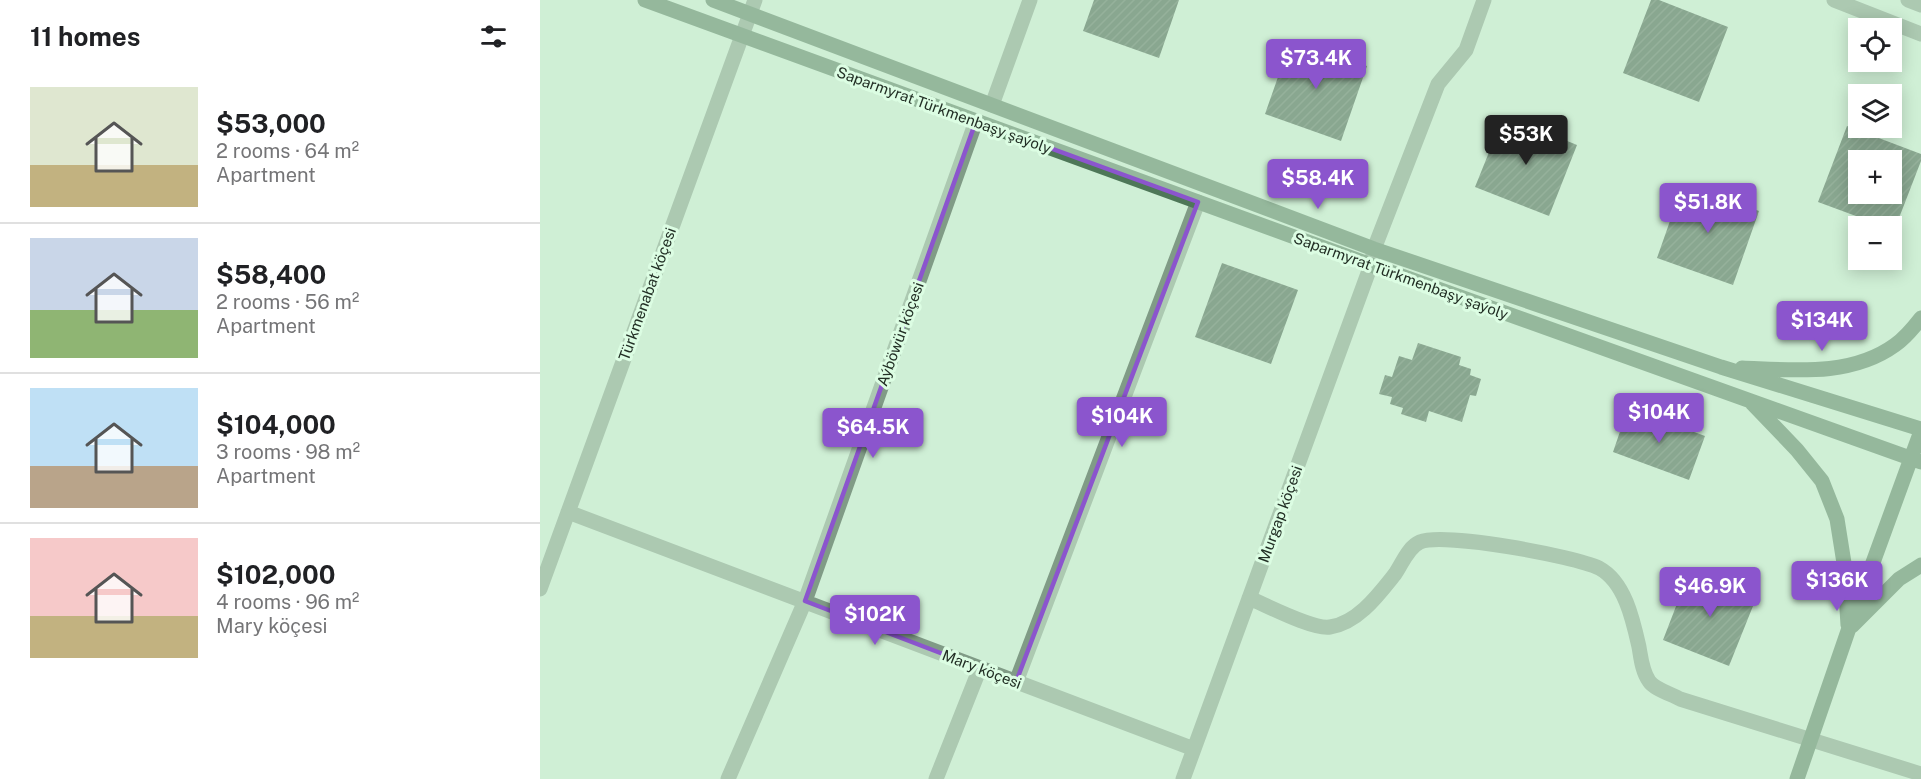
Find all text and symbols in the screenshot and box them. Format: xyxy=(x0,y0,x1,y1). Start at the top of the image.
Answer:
map controls xyxy=(1848,18,1902,270)
button: locate xyxy=(1848,18,1902,72)
icon: filters xyxy=(477,20,510,53)
text: 11 homes xyxy=(30,21,140,52)
pin: $73.4K xyxy=(1267,39,1365,90)
text: $73.4K xyxy=(1280,46,1352,70)
street label: Saparmyrat Türkmenbaşy şaýoly xyxy=(834,63,1054,157)
button: layers xyxy=(1848,84,1902,138)
text: $53,000 xyxy=(216,108,326,139)
icon: home xyxy=(78,111,150,183)
pin: $53K xyxy=(1490,115,1562,166)
text: $53K xyxy=(1499,122,1553,146)
text: 2 rooms · 64 m² xyxy=(216,139,359,163)
button: + xyxy=(1848,150,1902,204)
pin: $58.4K xyxy=(1269,159,1367,210)
text: Apartment xyxy=(216,163,316,187)
text: $58.4K xyxy=(1281,166,1355,190)
pin: $51.8K xyxy=(1659,183,1757,234)
text: $51.8K xyxy=(1674,190,1742,214)
button: − xyxy=(1848,216,1902,270)
street label: Türkmenabat köçesi xyxy=(615,225,679,363)
street label: Saparmyrat Türkmenbaşy şaýoly xyxy=(1291,229,1511,323)
text: $58,400 xyxy=(216,259,326,290)
icon: home xyxy=(78,262,150,334)
street label: Aýböwür köçesi xyxy=(873,280,927,388)
text: 2 rooms · 56 m² xyxy=(216,290,359,314)
pin: $134K xyxy=(1780,301,1864,352)
text: $134K xyxy=(1791,308,1853,332)
text: Apartment xyxy=(216,314,316,338)
pin: $104K xyxy=(1617,393,1701,444)
pin: $104K xyxy=(1080,397,1164,448)
text: $104K xyxy=(1628,400,1690,424)
text: $104K xyxy=(1091,404,1153,428)
pin: $64.5K xyxy=(824,408,922,459)
text: $104,000 xyxy=(216,409,336,440)
icon: home xyxy=(78,412,150,484)
text: $64.5K xyxy=(836,415,910,439)
text: 3 rooms · 98 m² xyxy=(216,440,360,464)
street label: Murgap köçesi xyxy=(1255,463,1305,565)
text: Apartment xyxy=(216,464,316,488)
text: $102,000 xyxy=(216,559,335,590)
pin: $136K xyxy=(1795,561,1879,612)
icon: home xyxy=(78,562,150,634)
pin: $46.9K xyxy=(1661,567,1759,618)
text: $136K xyxy=(1806,568,1868,592)
text: $46.9K xyxy=(1674,574,1746,598)
text: 4 rooms · 96 m² xyxy=(216,590,359,614)
pin: $102K xyxy=(833,595,917,646)
text: $102K xyxy=(844,602,906,626)
text: Mary köçesi xyxy=(216,614,328,638)
street label: Mary köçesi xyxy=(940,646,1024,692)

